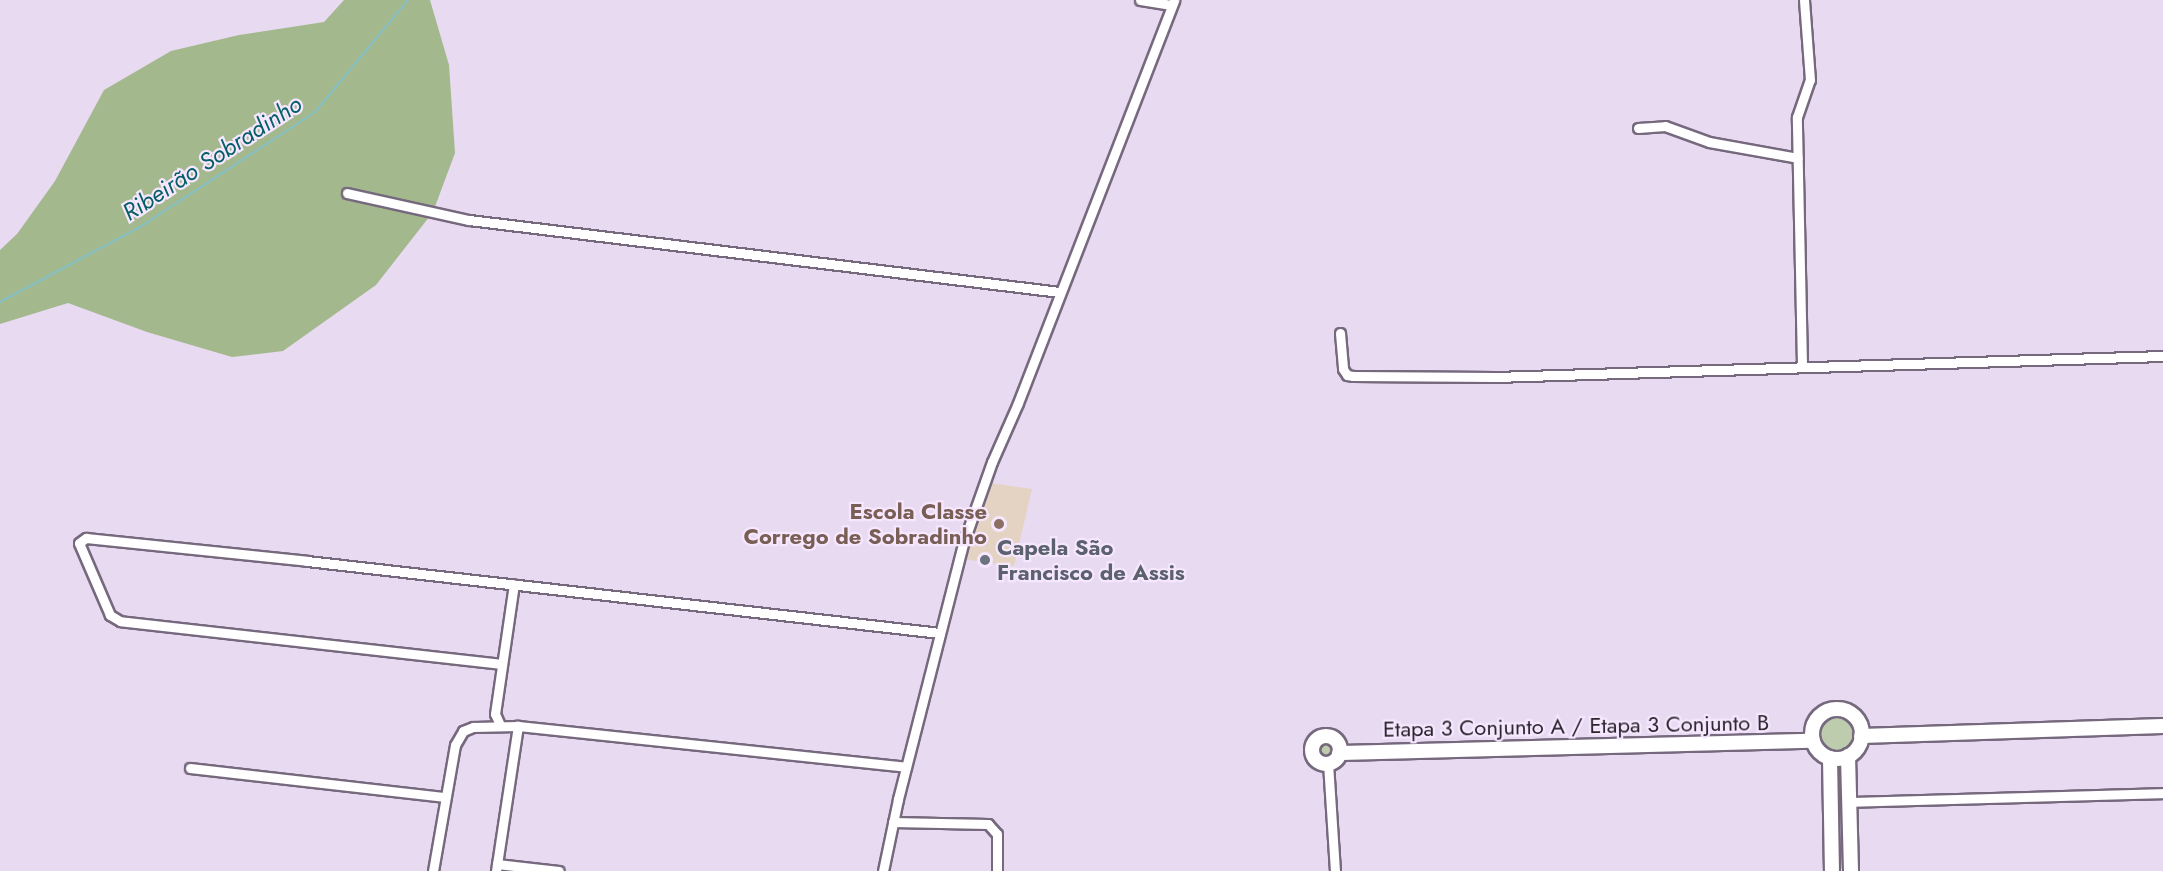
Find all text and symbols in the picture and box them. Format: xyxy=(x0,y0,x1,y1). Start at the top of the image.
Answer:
water label: Ribeirão Sobradinho xyxy=(117,89,307,227)
place label: Escola Classe Corrego de Sobradinho xyxy=(743,498,987,550)
marker: Escola Classe Corrego de Sobradinho xyxy=(992,517,1006,531)
place label: Capela São Francisco de Assis xyxy=(997,534,1185,586)
marker: Capela São Francisco de Assis xyxy=(978,553,992,567)
street label: Etapa 3 Conjunto A / Etapa 3 Conjunto B xyxy=(1383,709,1769,743)

